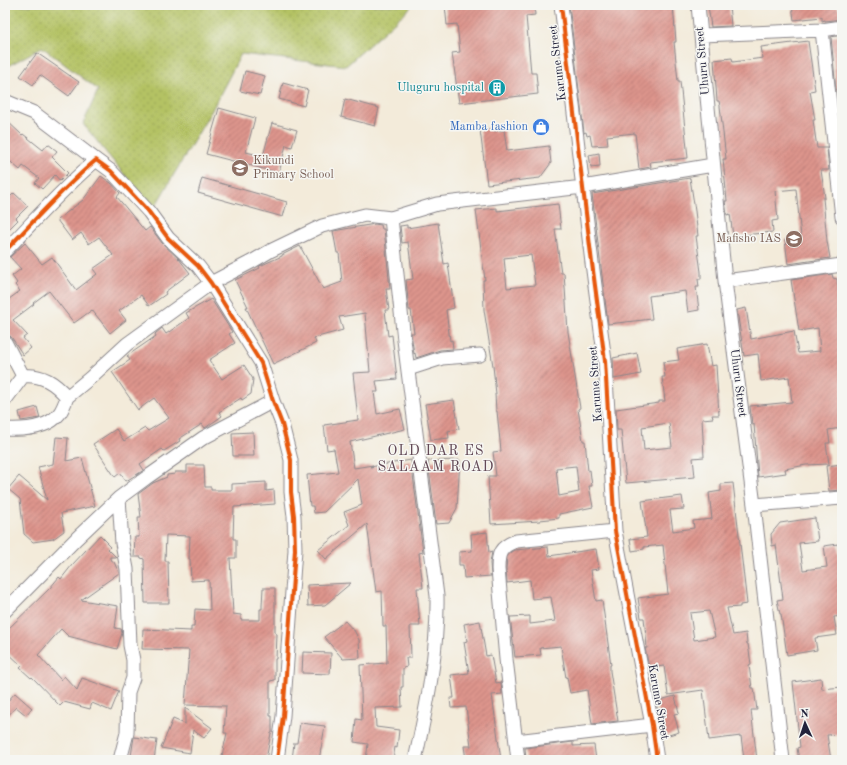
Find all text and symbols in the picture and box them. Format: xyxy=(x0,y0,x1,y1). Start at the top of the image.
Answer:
street label: Karume Street xyxy=(547,24,569,102)
street label: Uhuru Street xyxy=(694,26,712,96)
building icon: Uluguru hospital xyxy=(487,78,507,98)
place label: Uluguru hospital xyxy=(397,82,484,94)
shop icon: Mamba fashion xyxy=(531,117,551,137)
place label: Mamba fashion xyxy=(450,121,529,133)
place label: Kikundi Primary School xyxy=(253,155,334,181)
school or university icon: Kikundi Primary School xyxy=(230,158,250,178)
school or university icon: Mafisho IAS xyxy=(784,229,804,249)
place label: Mafisho IAS xyxy=(716,233,781,245)
street label: Karume Street xyxy=(587,345,605,423)
street label: Uhuru Street xyxy=(728,348,748,418)
district label: OLD DAR ES SALAAM ROAD xyxy=(377,444,495,474)
street label: Karume Street xyxy=(645,663,671,741)
north arrow xyxy=(785,703,825,743)
text: N xyxy=(800,709,810,720)

